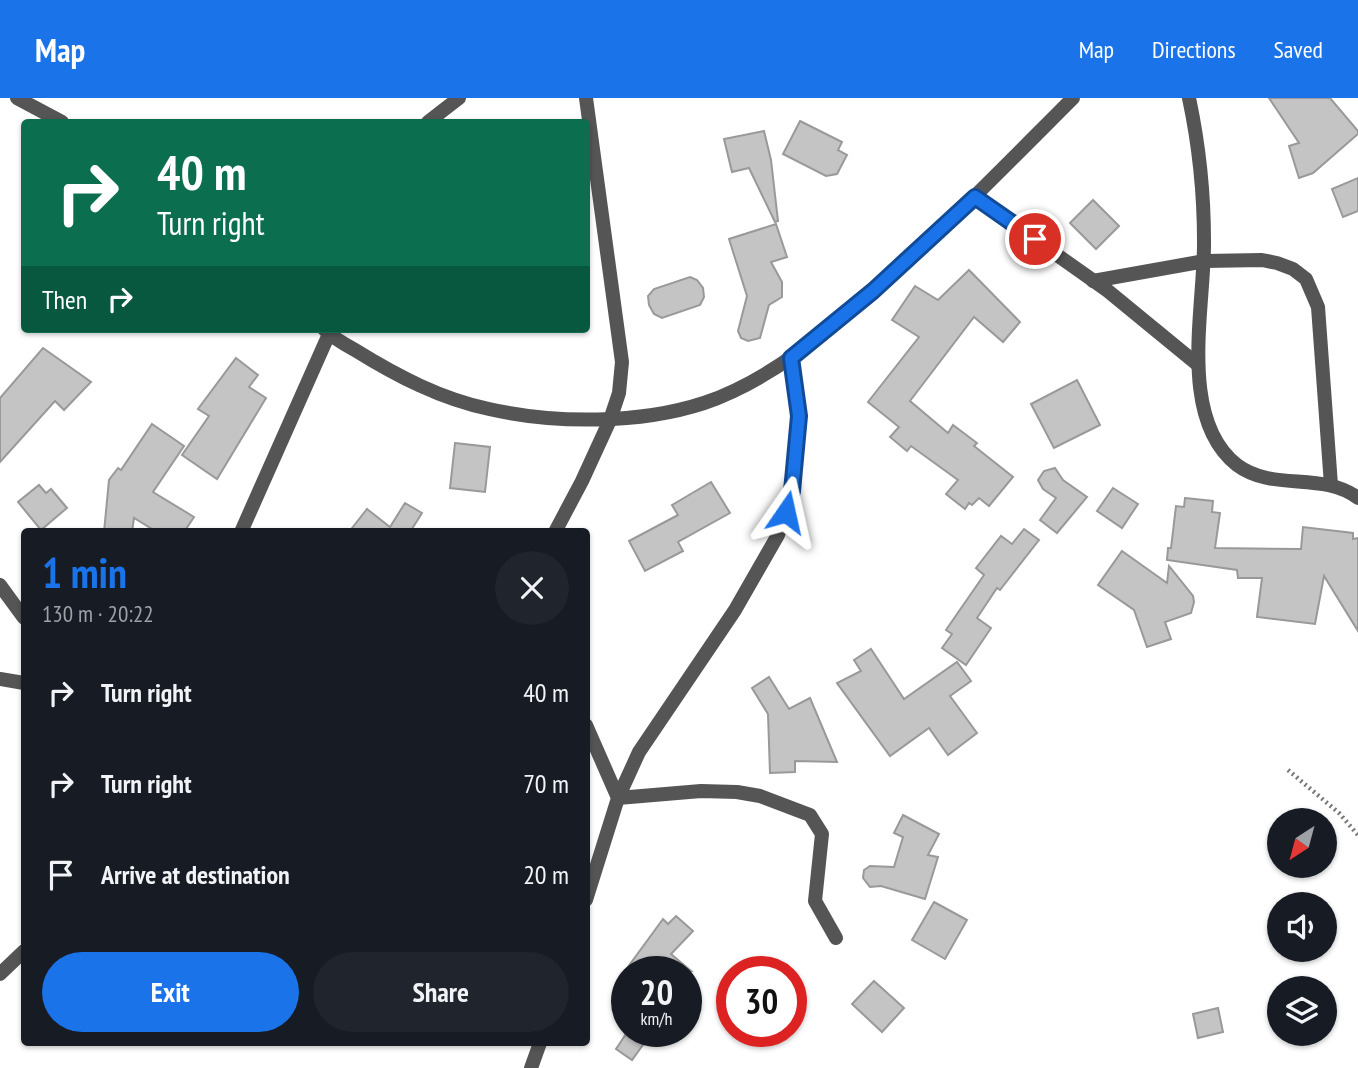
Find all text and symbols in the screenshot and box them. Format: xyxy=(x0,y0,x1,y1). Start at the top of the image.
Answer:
text: Map xyxy=(35,28,85,71)
text: Map xyxy=(1079,34,1114,65)
text: Directions xyxy=(1152,34,1236,65)
text: Saved xyxy=(1274,34,1323,65)
text: 40 m xyxy=(157,140,246,204)
icon: right xyxy=(42,147,133,238)
text: Turn right xyxy=(157,202,265,244)
pin xyxy=(1005,209,1065,269)
icon: arrive xyxy=(1016,220,1054,258)
icon: right xyxy=(101,280,139,318)
text: Then xyxy=(42,283,87,316)
position arrow xyxy=(749,475,823,549)
text: 1 min xyxy=(42,545,127,600)
button: close xyxy=(495,551,569,625)
text: 130 m · 20:22 xyxy=(42,599,154,628)
icon: right xyxy=(42,674,80,712)
text: Turn right xyxy=(101,676,192,709)
text: 40 m xyxy=(523,676,569,709)
icon: right xyxy=(42,765,80,803)
text: Turn right xyxy=(101,767,192,800)
text: 70 m xyxy=(523,767,569,800)
north arrow xyxy=(1267,808,1337,878)
map controls xyxy=(1267,808,1337,1046)
icon: arrive xyxy=(42,856,80,894)
text: Arrive at destination xyxy=(101,858,290,891)
text: 20 m xyxy=(523,858,569,891)
button: sound xyxy=(1267,892,1337,962)
button: Exit xyxy=(42,952,299,1032)
button: Share xyxy=(313,952,569,1032)
speed limit sign: 30 xyxy=(716,956,807,1047)
text: 20 xyxy=(640,969,673,1015)
button: layers xyxy=(1267,976,1337,1046)
text: km/h xyxy=(641,1007,672,1030)

